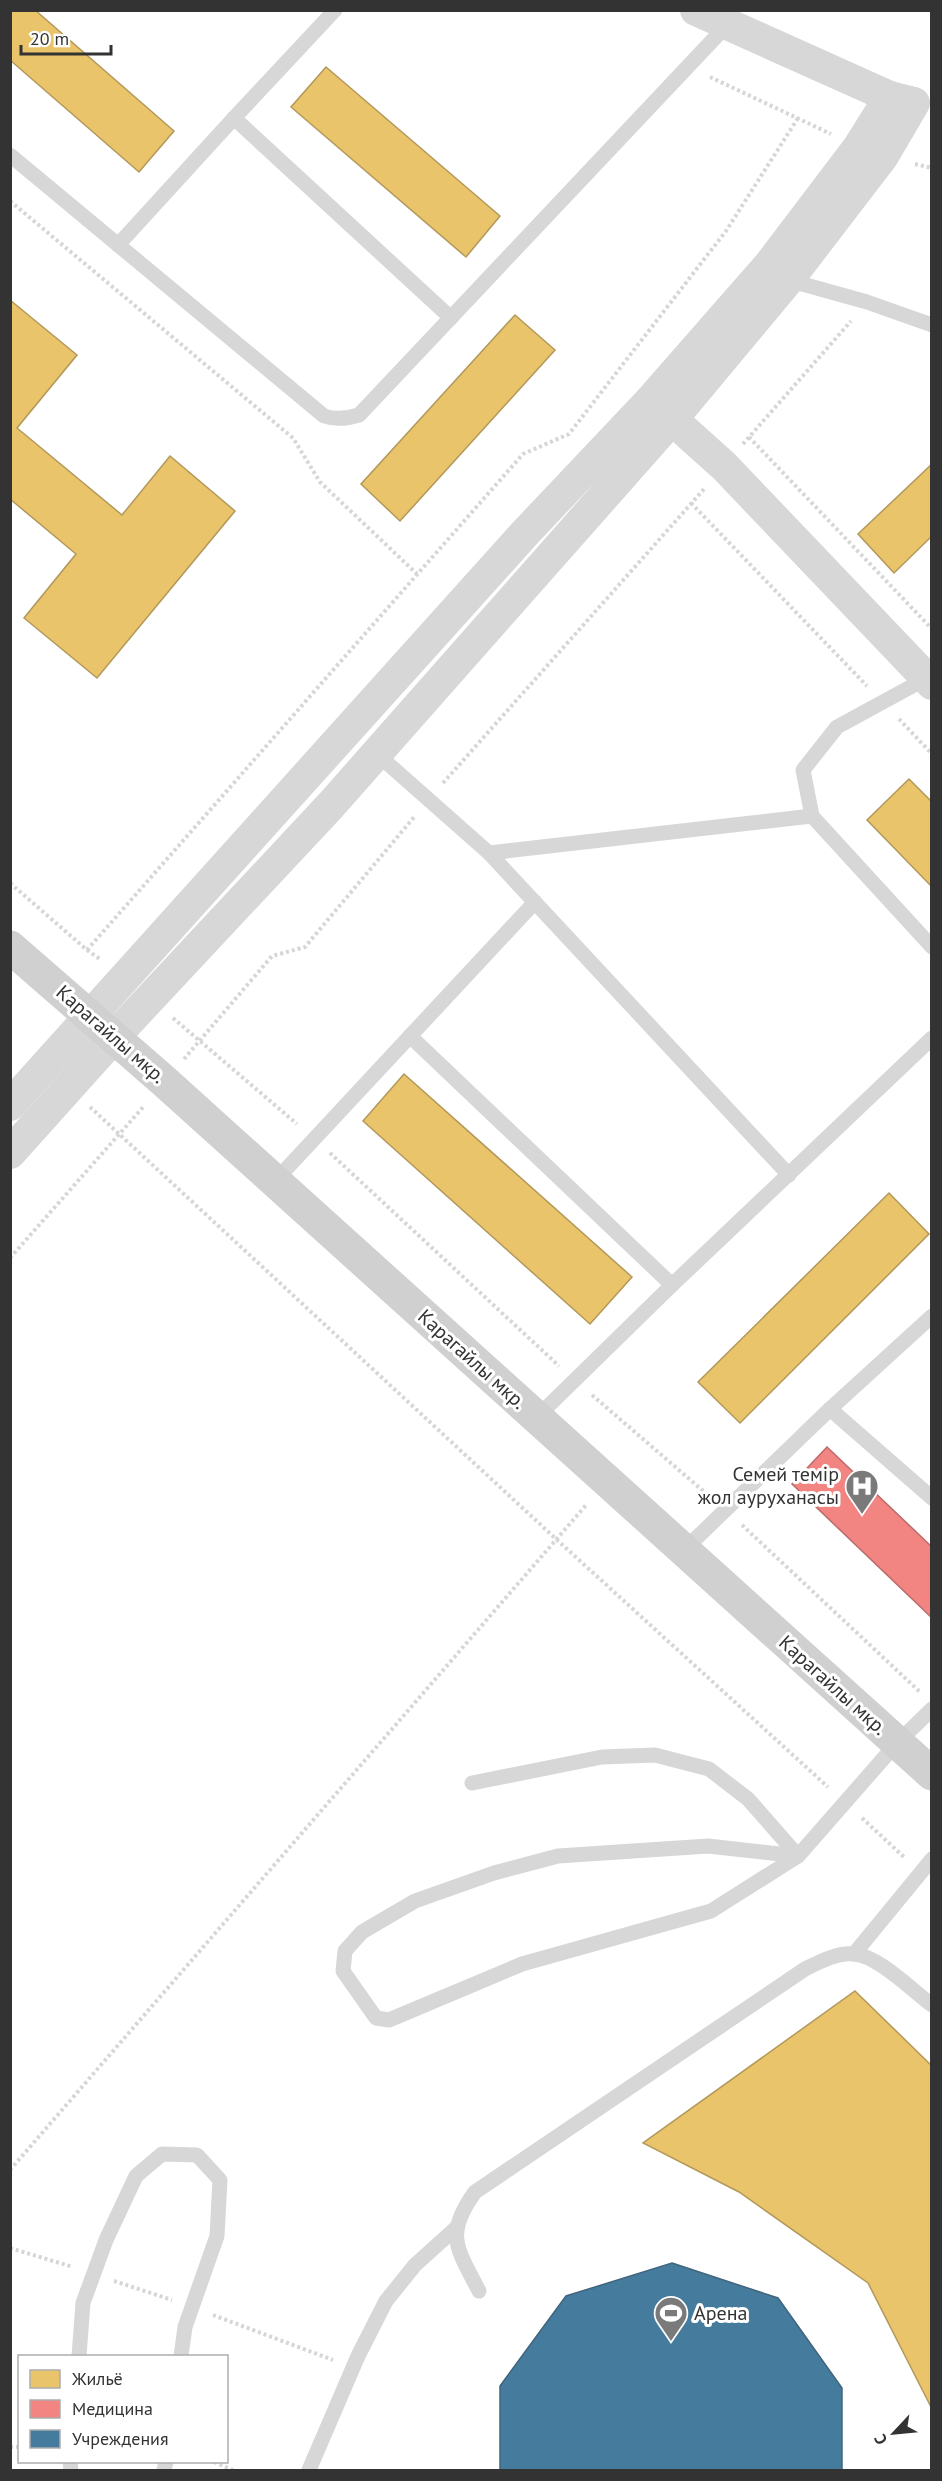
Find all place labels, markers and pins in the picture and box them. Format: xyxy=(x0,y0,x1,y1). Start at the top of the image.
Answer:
place label: Семей темір жол ауруханасы xyxy=(698,1461,839,1510)
hospital icon: Семей темір жол ауруханасы xyxy=(844,1468,880,1515)
sports icon: Арена xyxy=(653,2295,689,2342)
place label: Арена xyxy=(694,2300,747,2326)

